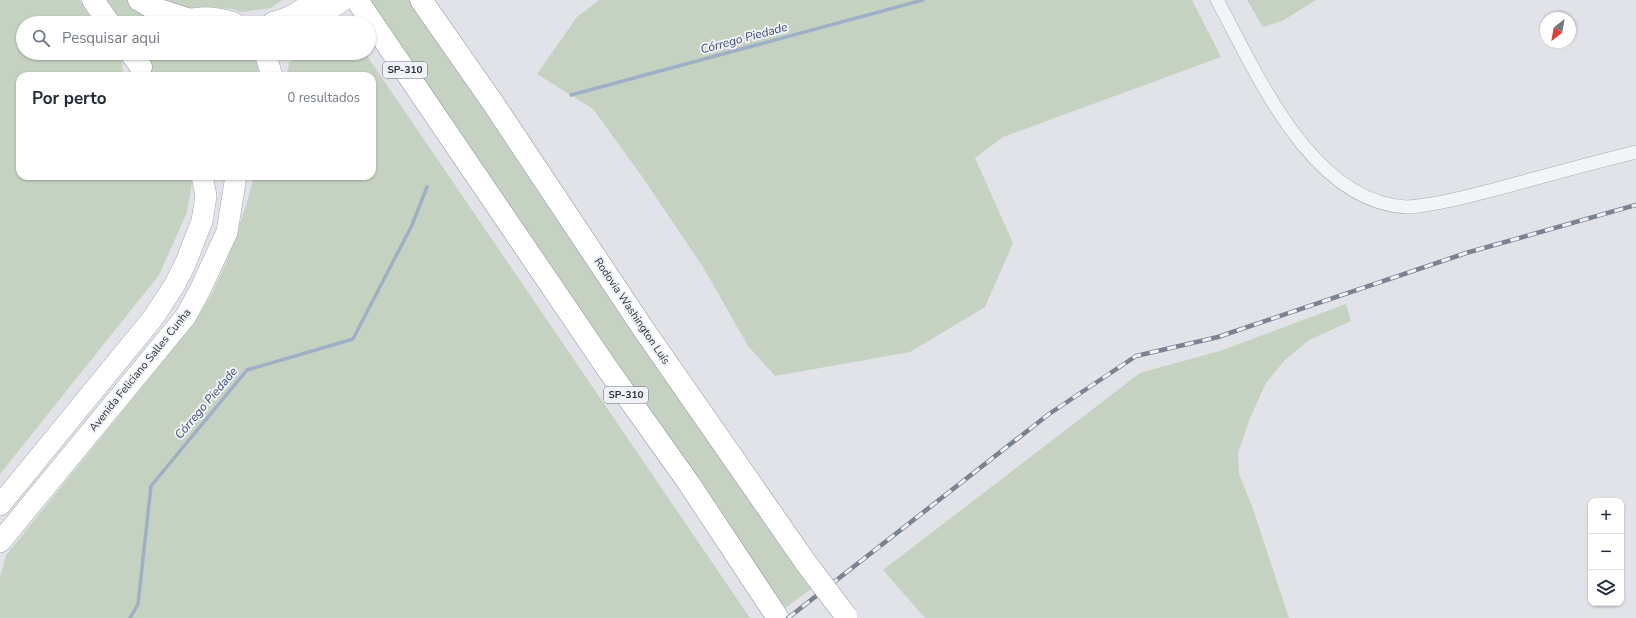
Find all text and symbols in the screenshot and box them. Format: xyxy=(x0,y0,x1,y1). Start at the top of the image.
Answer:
north arrow xyxy=(1540,12,1576,48)
search box xyxy=(16,16,376,60)
water label: Córrego Piedade xyxy=(699,19,790,57)
icon: search xyxy=(30,27,52,49)
text: Pesquisar aqui xyxy=(62,28,160,48)
road number: SP-310 xyxy=(383,62,427,78)
text: Por perto xyxy=(32,87,107,110)
text: 0 resultados xyxy=(288,89,360,107)
street label: Rodovia Washington Luís xyxy=(591,255,673,367)
street label: Avenida Feliciano Salles Cunha xyxy=(86,305,194,435)
water label: Córrego Piedade xyxy=(171,363,241,442)
road number: SP-310 xyxy=(604,387,648,403)
map controls xyxy=(1588,498,1624,606)
button: + xyxy=(1588,498,1624,534)
button: − xyxy=(1588,534,1624,570)
button: layers xyxy=(1588,570,1624,606)

